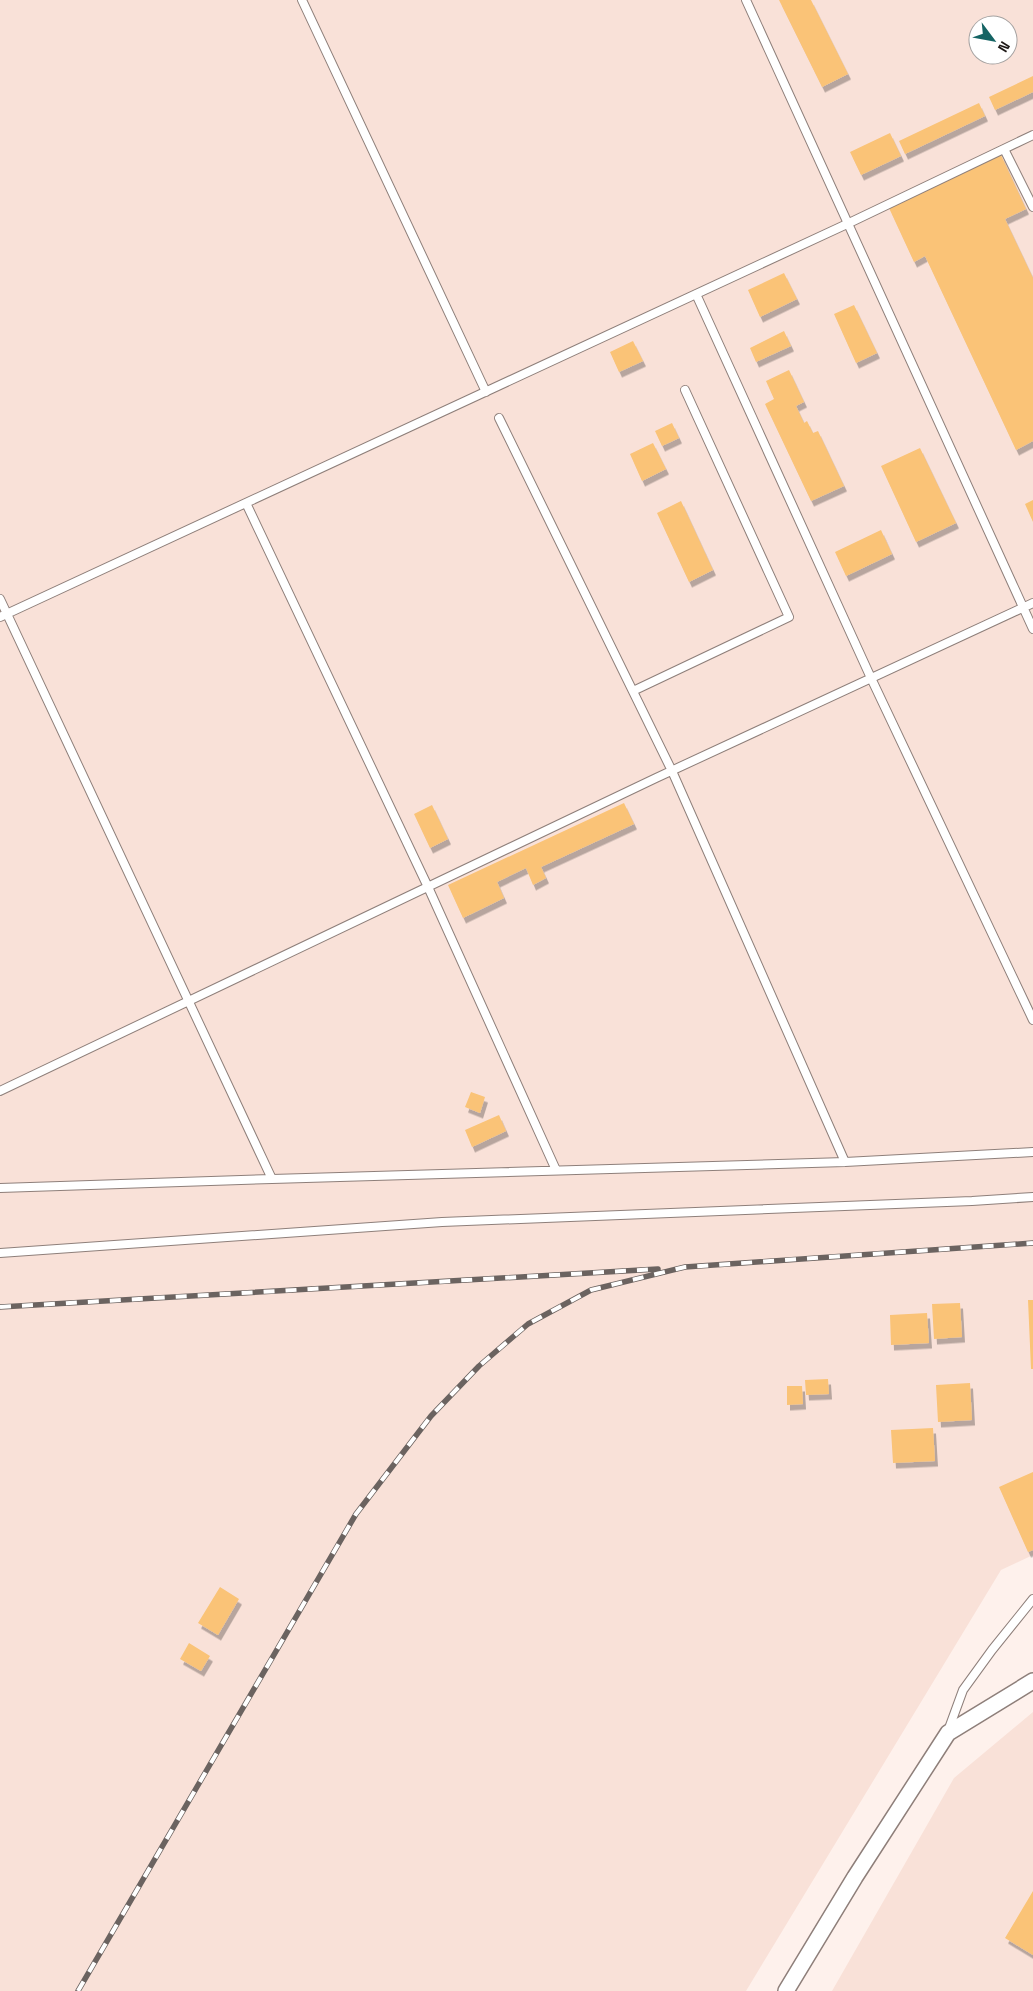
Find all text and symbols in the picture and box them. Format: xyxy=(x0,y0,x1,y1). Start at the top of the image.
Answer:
north arrow xyxy=(968,15,1018,65)
text: N xyxy=(994,38,1014,56)

